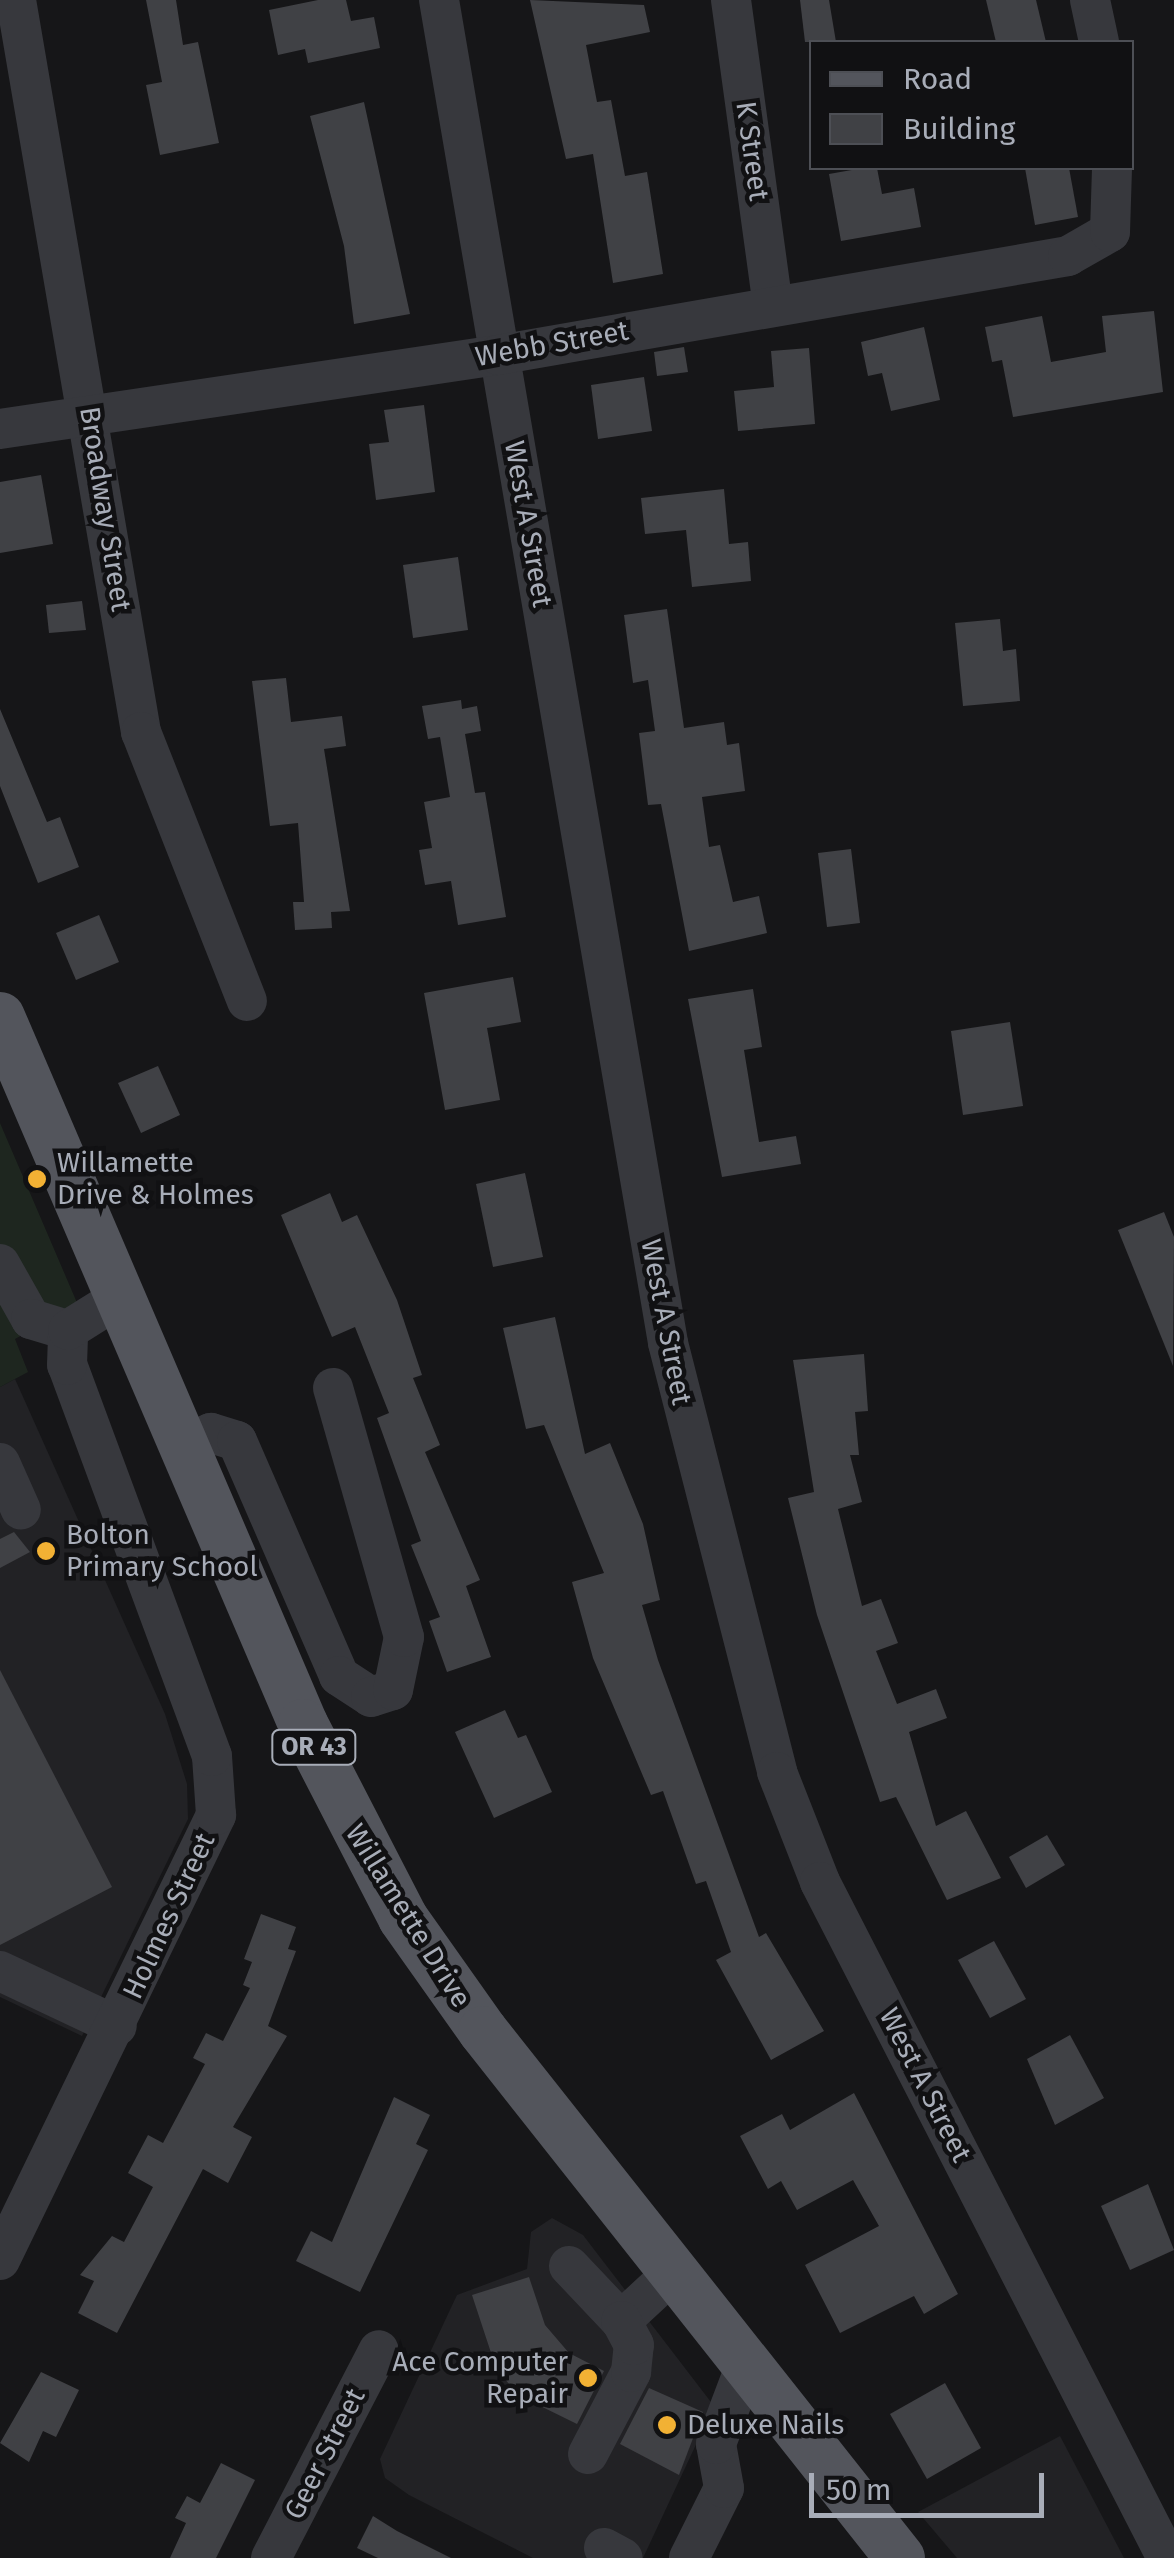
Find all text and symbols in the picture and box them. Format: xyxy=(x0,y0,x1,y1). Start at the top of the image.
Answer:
legend xyxy=(809,40,1134,170)
text: Road xyxy=(903,61,972,97)
street label: K Street xyxy=(728,99,776,203)
text: Building xyxy=(903,111,1015,147)
street label: Webb Street xyxy=(473,314,631,374)
street label: Broadway Street xyxy=(72,404,138,614)
street label: West A Street xyxy=(497,438,559,610)
place label: Willamette Drive & Holmes xyxy=(57,1146,254,1212)
marker: Willamette Drive & Holmes xyxy=(26,1168,48,1190)
street label: West A Street xyxy=(633,1236,699,1408)
place label: Bolton Primary School xyxy=(66,1518,258,1584)
marker: Bolton Primary School xyxy=(35,1540,57,1562)
road number: OR 43 xyxy=(269,1727,359,1767)
street label: Willamette Drive xyxy=(338,1818,478,2014)
street label: Holmes Street xyxy=(116,1828,222,2004)
street label: West A Street xyxy=(872,2002,978,2168)
place label: Ace Computer Repair xyxy=(392,2345,568,2411)
marker: Ace Computer Repair xyxy=(577,2367,599,2389)
street label: Geer Street xyxy=(278,2383,372,2525)
place label: Deluxe Nails xyxy=(687,2408,844,2442)
marker: Deluxe Nails xyxy=(656,2414,678,2436)
scale bar xyxy=(814,2453,1049,2515)
text: 50 m xyxy=(826,2472,891,2508)

